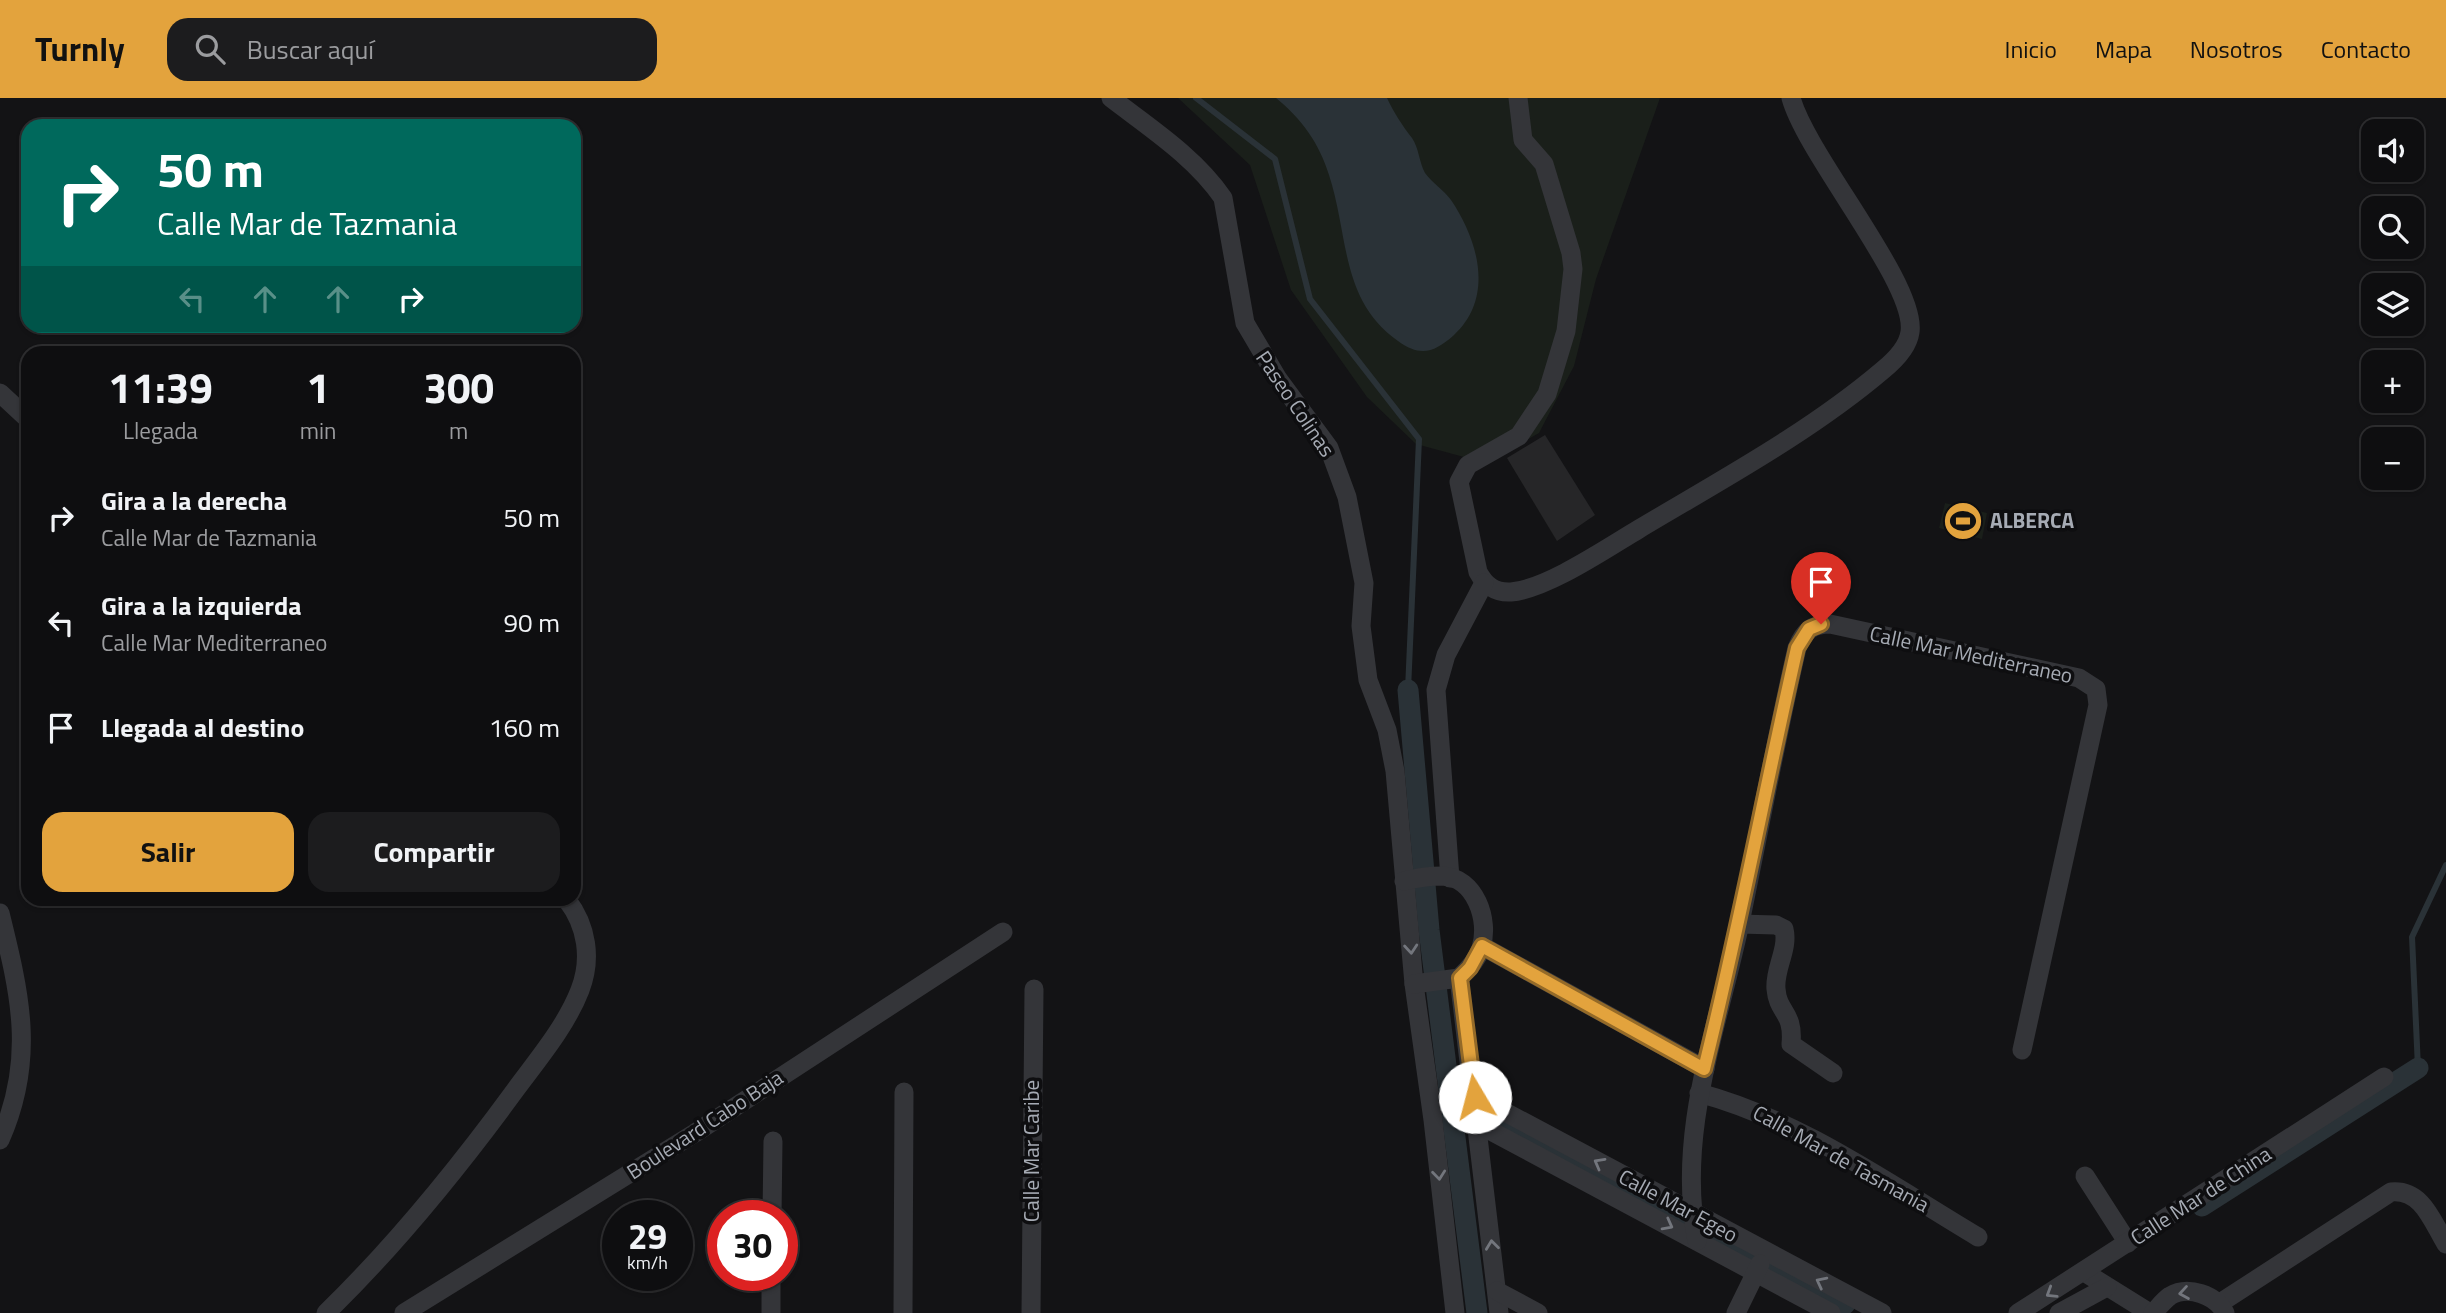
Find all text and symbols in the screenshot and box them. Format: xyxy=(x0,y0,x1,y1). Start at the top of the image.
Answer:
search box xyxy=(167,18,657,81)
text: Turnly xyxy=(35,24,125,74)
icon: search xyxy=(191,30,229,68)
text: Buscar aquí xyxy=(247,30,374,69)
text: Inicio xyxy=(2005,31,2057,67)
text: Mapa xyxy=(2095,31,2152,67)
text: Nosotros xyxy=(2190,31,2283,67)
text: Contacto xyxy=(2321,31,2411,67)
map controls xyxy=(2361,119,2424,490)
button: sound xyxy=(2361,119,2424,182)
text: 50 m xyxy=(157,131,264,206)
icon: right xyxy=(42,147,133,238)
button: search xyxy=(2361,196,2424,259)
text: Calle Mar de Tazmania xyxy=(157,199,457,247)
button: layers xyxy=(2361,273,2424,336)
icon: left xyxy=(173,280,211,318)
icon: ahead xyxy=(246,280,284,318)
icon: ahead xyxy=(319,280,357,318)
icon: right xyxy=(392,280,430,318)
street label: Paseo Colinas xyxy=(1248,344,1343,463)
button: + xyxy=(2361,350,2424,413)
text: 11:39 xyxy=(108,355,213,419)
text: 1 xyxy=(306,355,330,419)
text: 300 xyxy=(423,355,494,419)
text: Llegada xyxy=(123,413,198,448)
text: min xyxy=(300,413,336,448)
text: m xyxy=(449,413,468,448)
button: − xyxy=(2361,427,2424,490)
text: Gira a la derecha xyxy=(101,481,287,520)
text: 50 m xyxy=(503,498,560,537)
icon: right xyxy=(42,499,80,537)
sports icon: ALBERCA xyxy=(1942,500,1984,542)
place label: ALBERCA xyxy=(1990,504,2074,536)
text: Calle Mar de Tazmania xyxy=(101,520,317,555)
pin xyxy=(1791,552,1851,624)
icon: arrive xyxy=(1802,563,1840,601)
text: Gira a la izquierda xyxy=(101,586,302,625)
text: 90 m xyxy=(503,603,560,642)
icon: left xyxy=(42,604,80,642)
street label: Calle Mar Mediterraneo xyxy=(1867,617,2076,691)
text: Calle Mar Mediterraneo xyxy=(101,625,327,660)
text: Llegada al destino xyxy=(101,708,304,747)
text: 160 m xyxy=(489,708,560,747)
icon: arrive xyxy=(42,709,80,747)
button: Salir xyxy=(42,812,294,892)
button: Compartir xyxy=(308,812,560,892)
one-way arrow xyxy=(1403,944,1418,955)
position arrow xyxy=(1438,1060,1512,1134)
street label: Boulevard Cabo Baja xyxy=(620,1061,789,1187)
street label: Calle Mar Caribe xyxy=(1015,1080,1047,1222)
street label: Calle Mar de Tasmania xyxy=(1747,1096,1936,1220)
street label: Calle Mar de China xyxy=(2124,1137,2278,1253)
one-way arrow xyxy=(1594,1158,1606,1172)
street label: Calle Mar Egeo xyxy=(1613,1160,1744,1250)
one-way arrow xyxy=(1432,1169,1447,1181)
speed limit sign: 30 xyxy=(707,1200,798,1291)
text: 29 xyxy=(628,1209,667,1263)
one-way arrow xyxy=(1661,1217,1673,1231)
one-way arrow xyxy=(1485,1239,1500,1250)
text: km/h xyxy=(627,1249,668,1276)
one-way arrow xyxy=(1816,1276,1829,1290)
one-way arrow xyxy=(2045,1284,2058,1297)
one-way arrow xyxy=(2179,1285,2190,1300)

